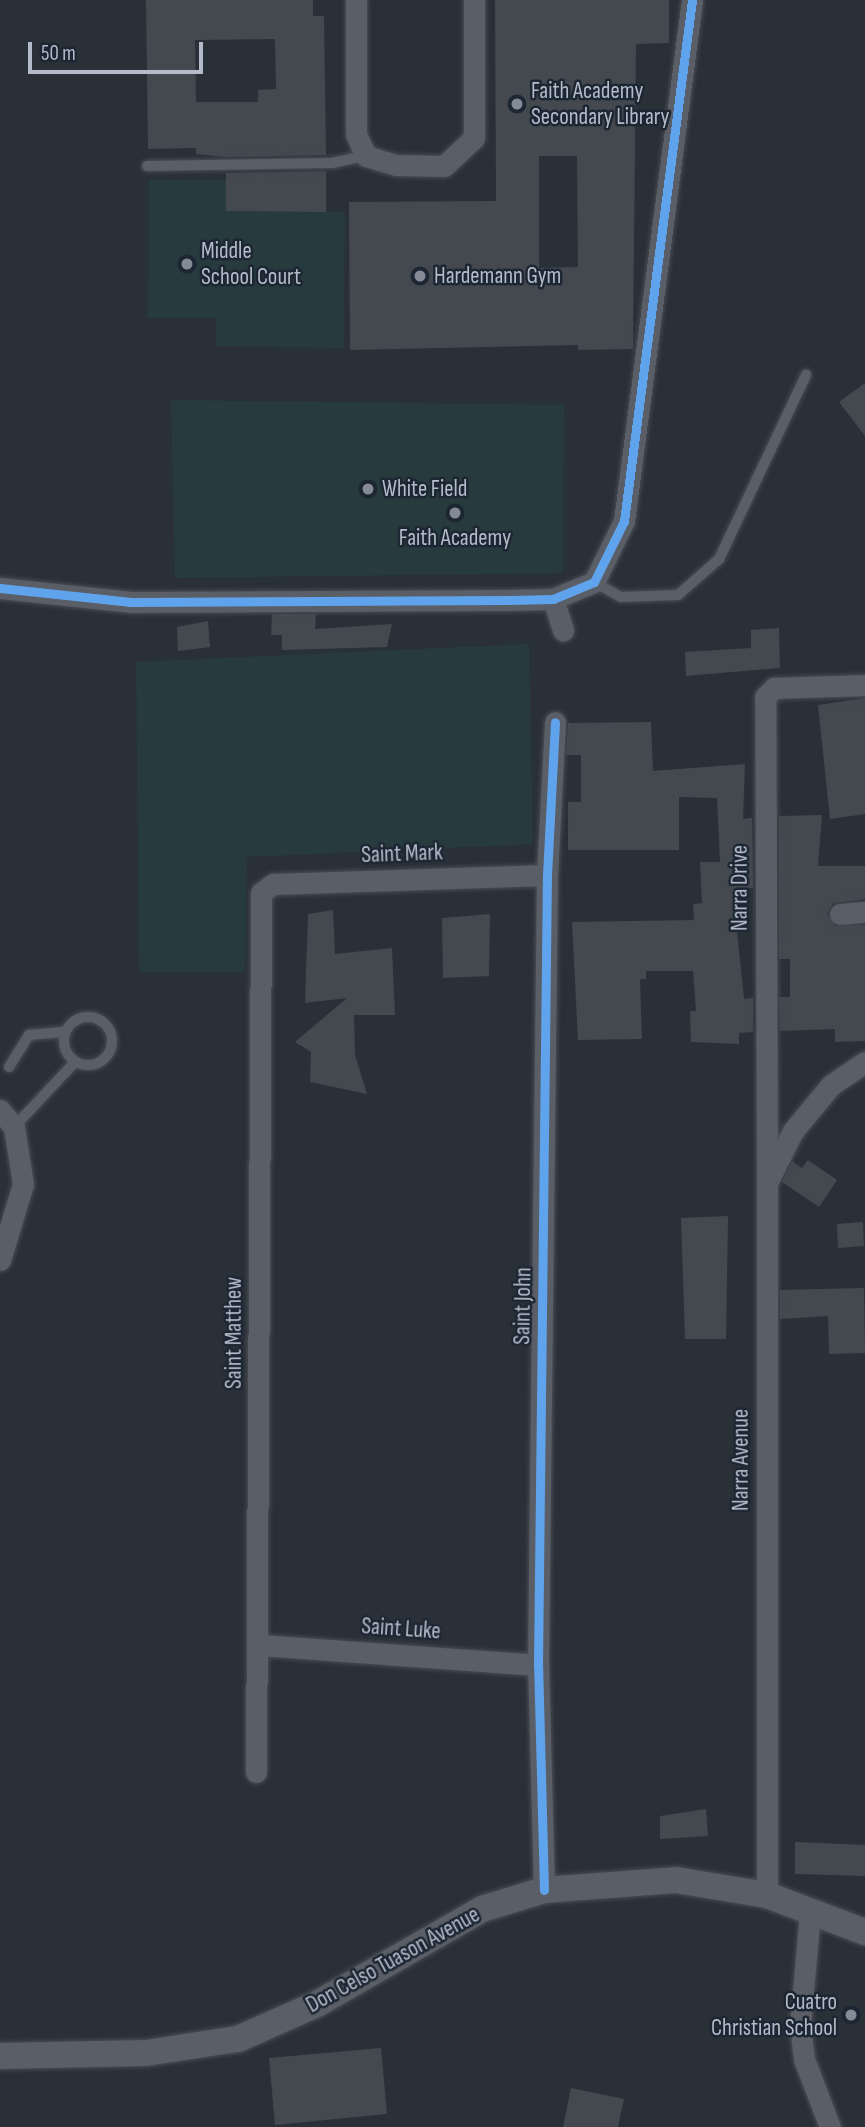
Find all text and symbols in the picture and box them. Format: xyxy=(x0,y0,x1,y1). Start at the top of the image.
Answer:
scale bar xyxy=(32,28,206,72)
text: 50 m xyxy=(41,41,76,66)
place label: Faith Academy Secondary Library xyxy=(531,77,669,131)
marker: Faith Academy Secondary Library xyxy=(509,96,525,112)
place label: Middle School Court xyxy=(201,237,301,291)
marker: Middle School Court xyxy=(179,256,195,272)
place label: Hardemann Gym xyxy=(434,262,561,290)
marker: Hardemann Gym xyxy=(412,268,428,284)
place label: White Field xyxy=(382,475,467,503)
marker: White Field xyxy=(360,481,376,497)
marker: Faith Academy xyxy=(447,505,463,521)
place label: Faith Academy xyxy=(399,524,511,552)
street label: Saint Mark xyxy=(361,839,443,869)
street label: Narra Drive xyxy=(726,845,754,931)
street label: Saint John xyxy=(509,1267,537,1345)
street label: Saint Matthew xyxy=(220,1277,248,1389)
street label: Narra Avenue xyxy=(727,1409,755,1511)
street label: Saint Luke xyxy=(360,1612,442,1646)
street label: Don Celso Tuason Avenue xyxy=(301,1901,485,2019)
place label: Cuatro Christian School xyxy=(711,1988,837,2042)
marker: Cuatro Christian School xyxy=(843,2007,859,2023)

